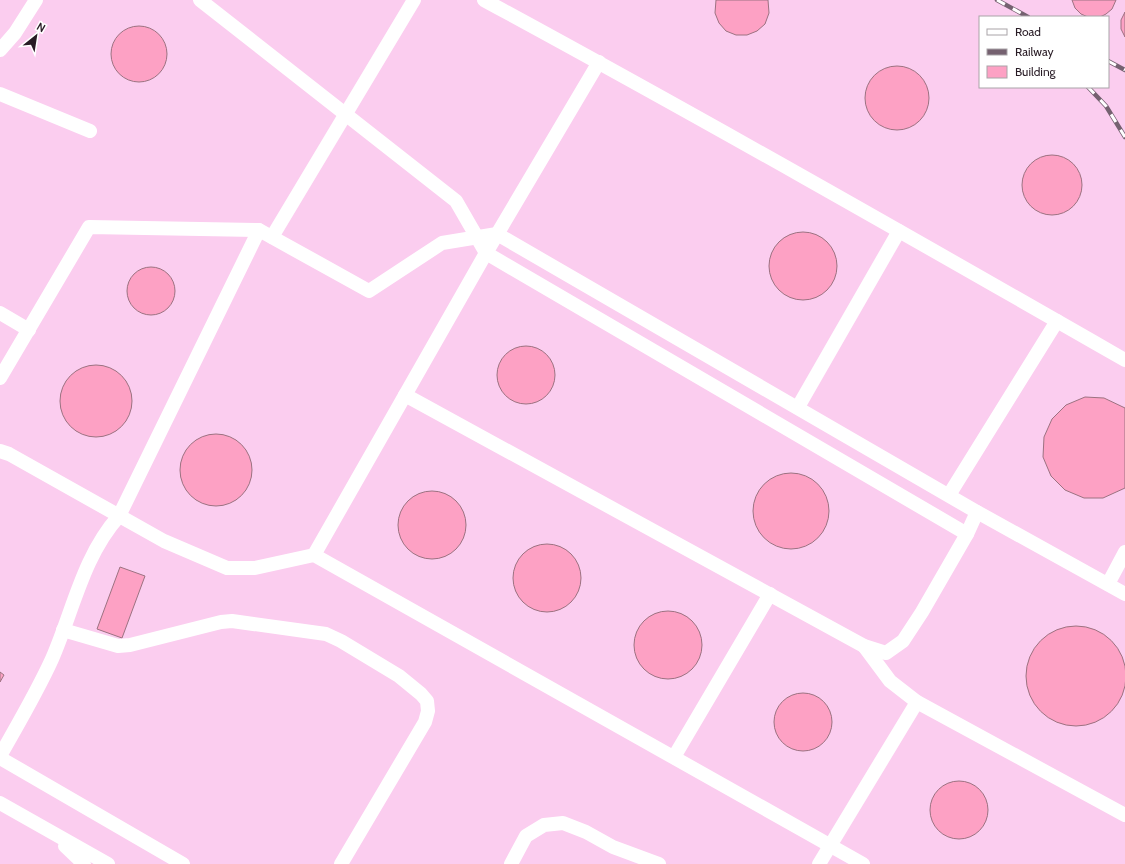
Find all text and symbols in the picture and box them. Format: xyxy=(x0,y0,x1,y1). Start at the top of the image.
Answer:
north arrow xyxy=(16,16,56,56)
legend xyxy=(979,16,1109,88)
text: N xyxy=(34,19,48,35)
text: Road xyxy=(1015,24,1041,39)
text: Railway xyxy=(1015,44,1053,59)
text: Building xyxy=(1015,64,1057,79)

